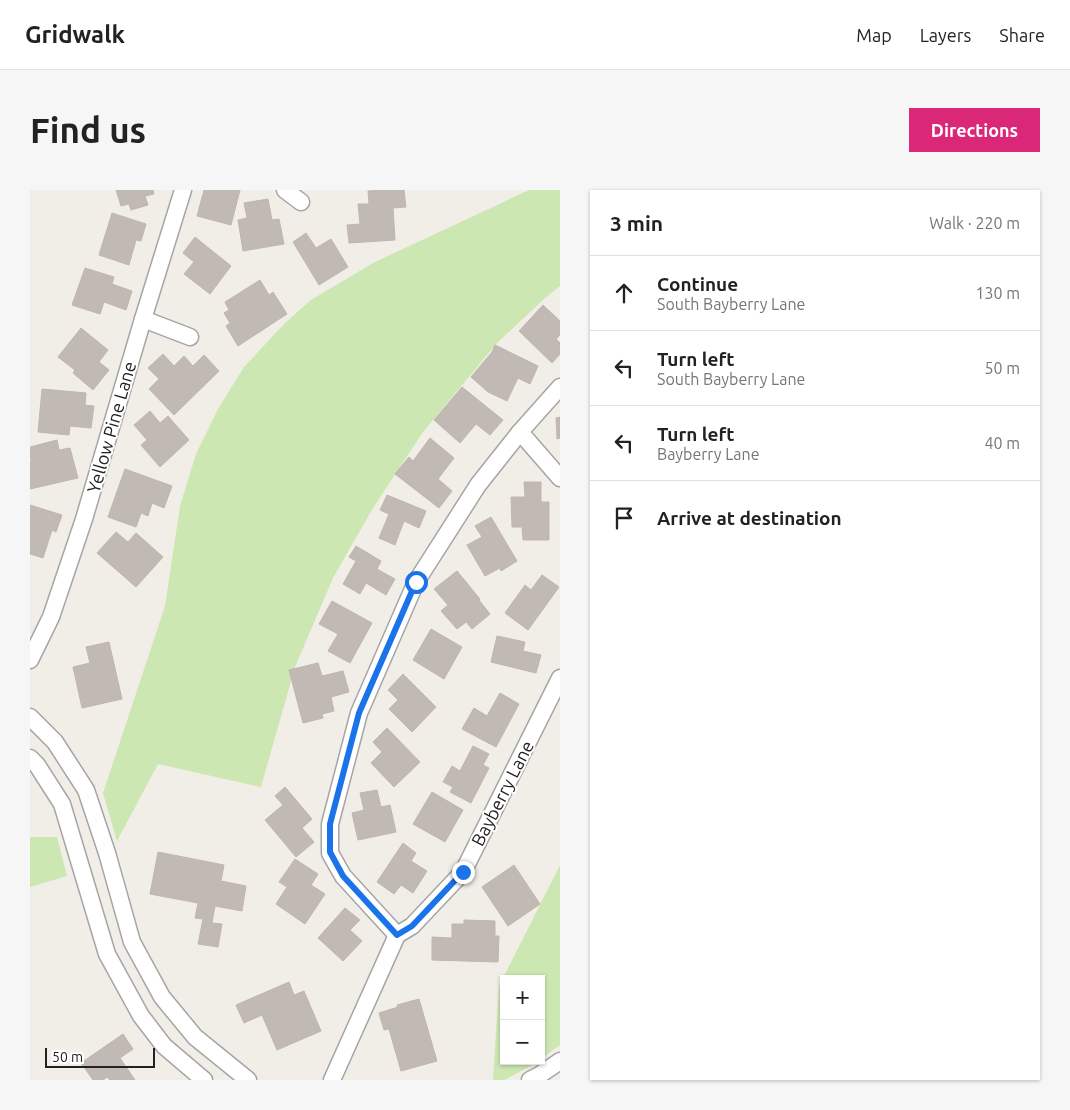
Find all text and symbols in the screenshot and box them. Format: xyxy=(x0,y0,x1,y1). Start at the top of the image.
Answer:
text: Gridwalk xyxy=(25,21,125,48)
text: Map xyxy=(856,25,892,45)
text: Layers xyxy=(920,25,971,45)
text: Share xyxy=(999,25,1045,45)
button: Directions xyxy=(909,108,1040,152)
text: Find us xyxy=(30,110,146,150)
text: 3 min xyxy=(610,211,663,235)
text: Walk · 220 m xyxy=(929,214,1020,232)
text: Continue xyxy=(657,273,738,295)
icon: ahead xyxy=(610,279,638,307)
text: 130 m xyxy=(975,284,1020,302)
text: South Bayberry Lane xyxy=(657,295,805,313)
text: Turn left xyxy=(657,348,735,370)
icon: left xyxy=(610,354,638,382)
street label: Yellow Pine Lane xyxy=(83,359,139,495)
text: 50 m xyxy=(984,359,1020,377)
text: South Bayberry Lane xyxy=(657,370,805,388)
text: Turn left xyxy=(657,423,735,445)
icon: left xyxy=(610,429,638,457)
text: 40 m xyxy=(984,434,1020,452)
text: Bayberry Lane xyxy=(657,445,759,463)
icon: arrive xyxy=(610,504,638,532)
text: Arrive at destination xyxy=(657,507,842,529)
route start xyxy=(405,571,428,594)
street label: Bayberry Lane xyxy=(467,737,537,849)
route end xyxy=(452,861,475,884)
map controls xyxy=(500,975,545,1065)
button: + xyxy=(500,975,545,1020)
button: − xyxy=(500,1020,545,1065)
scale bar xyxy=(45,1045,155,1068)
text: 50 m xyxy=(52,1049,83,1065)

